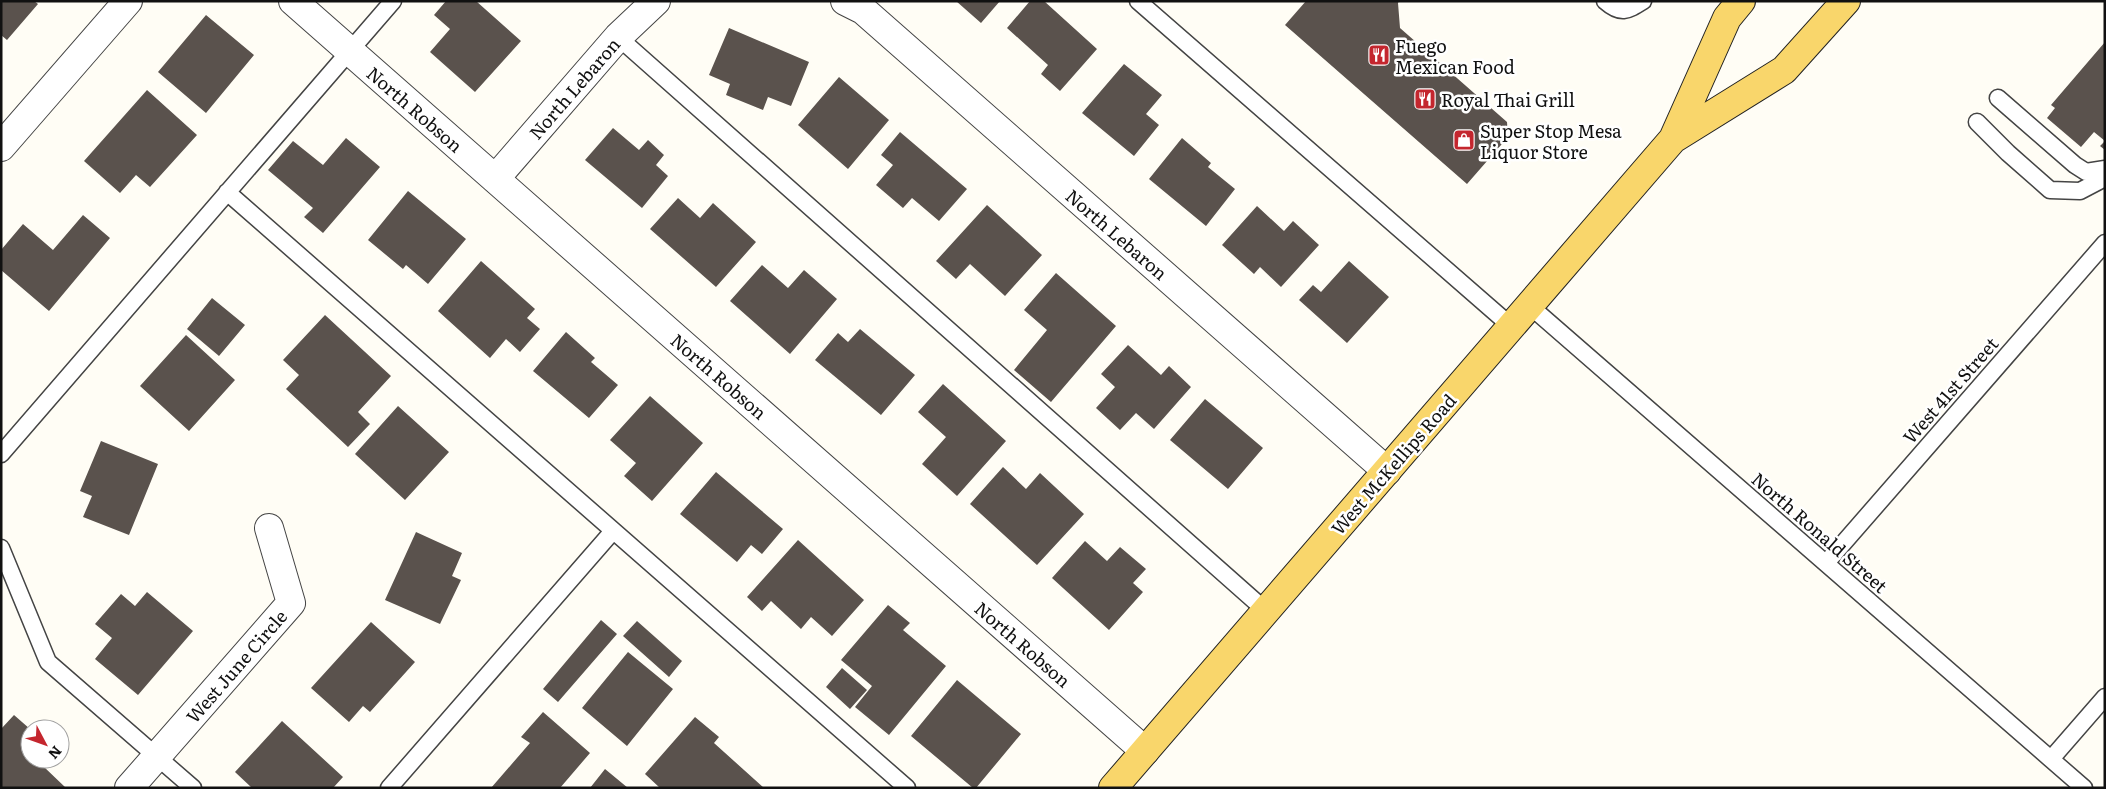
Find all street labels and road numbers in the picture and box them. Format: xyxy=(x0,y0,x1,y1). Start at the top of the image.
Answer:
street label: North Lebaron xyxy=(522,31,626,145)
street label: North Robson xyxy=(361,60,469,158)
street label: North Lebaron xyxy=(1060,182,1174,286)
street label: North Robson xyxy=(665,327,773,425)
street label: West 41st Street xyxy=(1896,330,2004,449)
street label: West McKellips Road xyxy=(1324,388,1462,540)
street label: North Ronald Street xyxy=(1746,465,1894,599)
street label: North Robson xyxy=(969,595,1077,693)
street label: West June Circle xyxy=(179,603,293,729)

